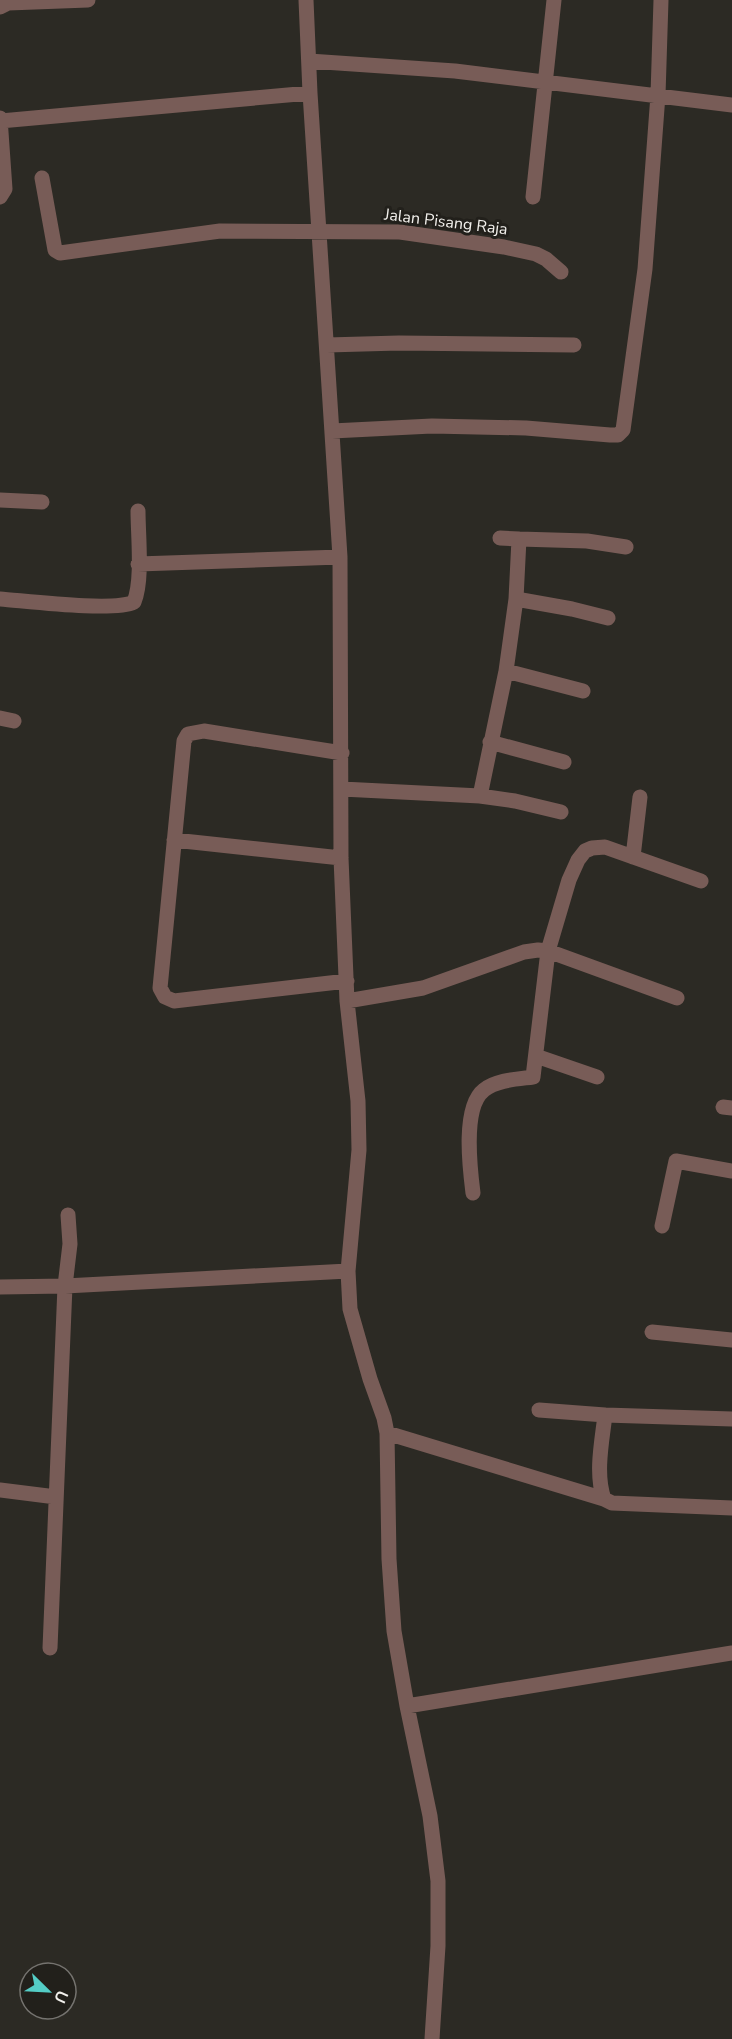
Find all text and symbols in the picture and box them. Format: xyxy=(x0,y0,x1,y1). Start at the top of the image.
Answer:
street label: Jalan Pisang Raja xyxy=(382,203,509,240)
north arrow xyxy=(18,1961,78,2021)
text: U xyxy=(48,1987,73,2007)

